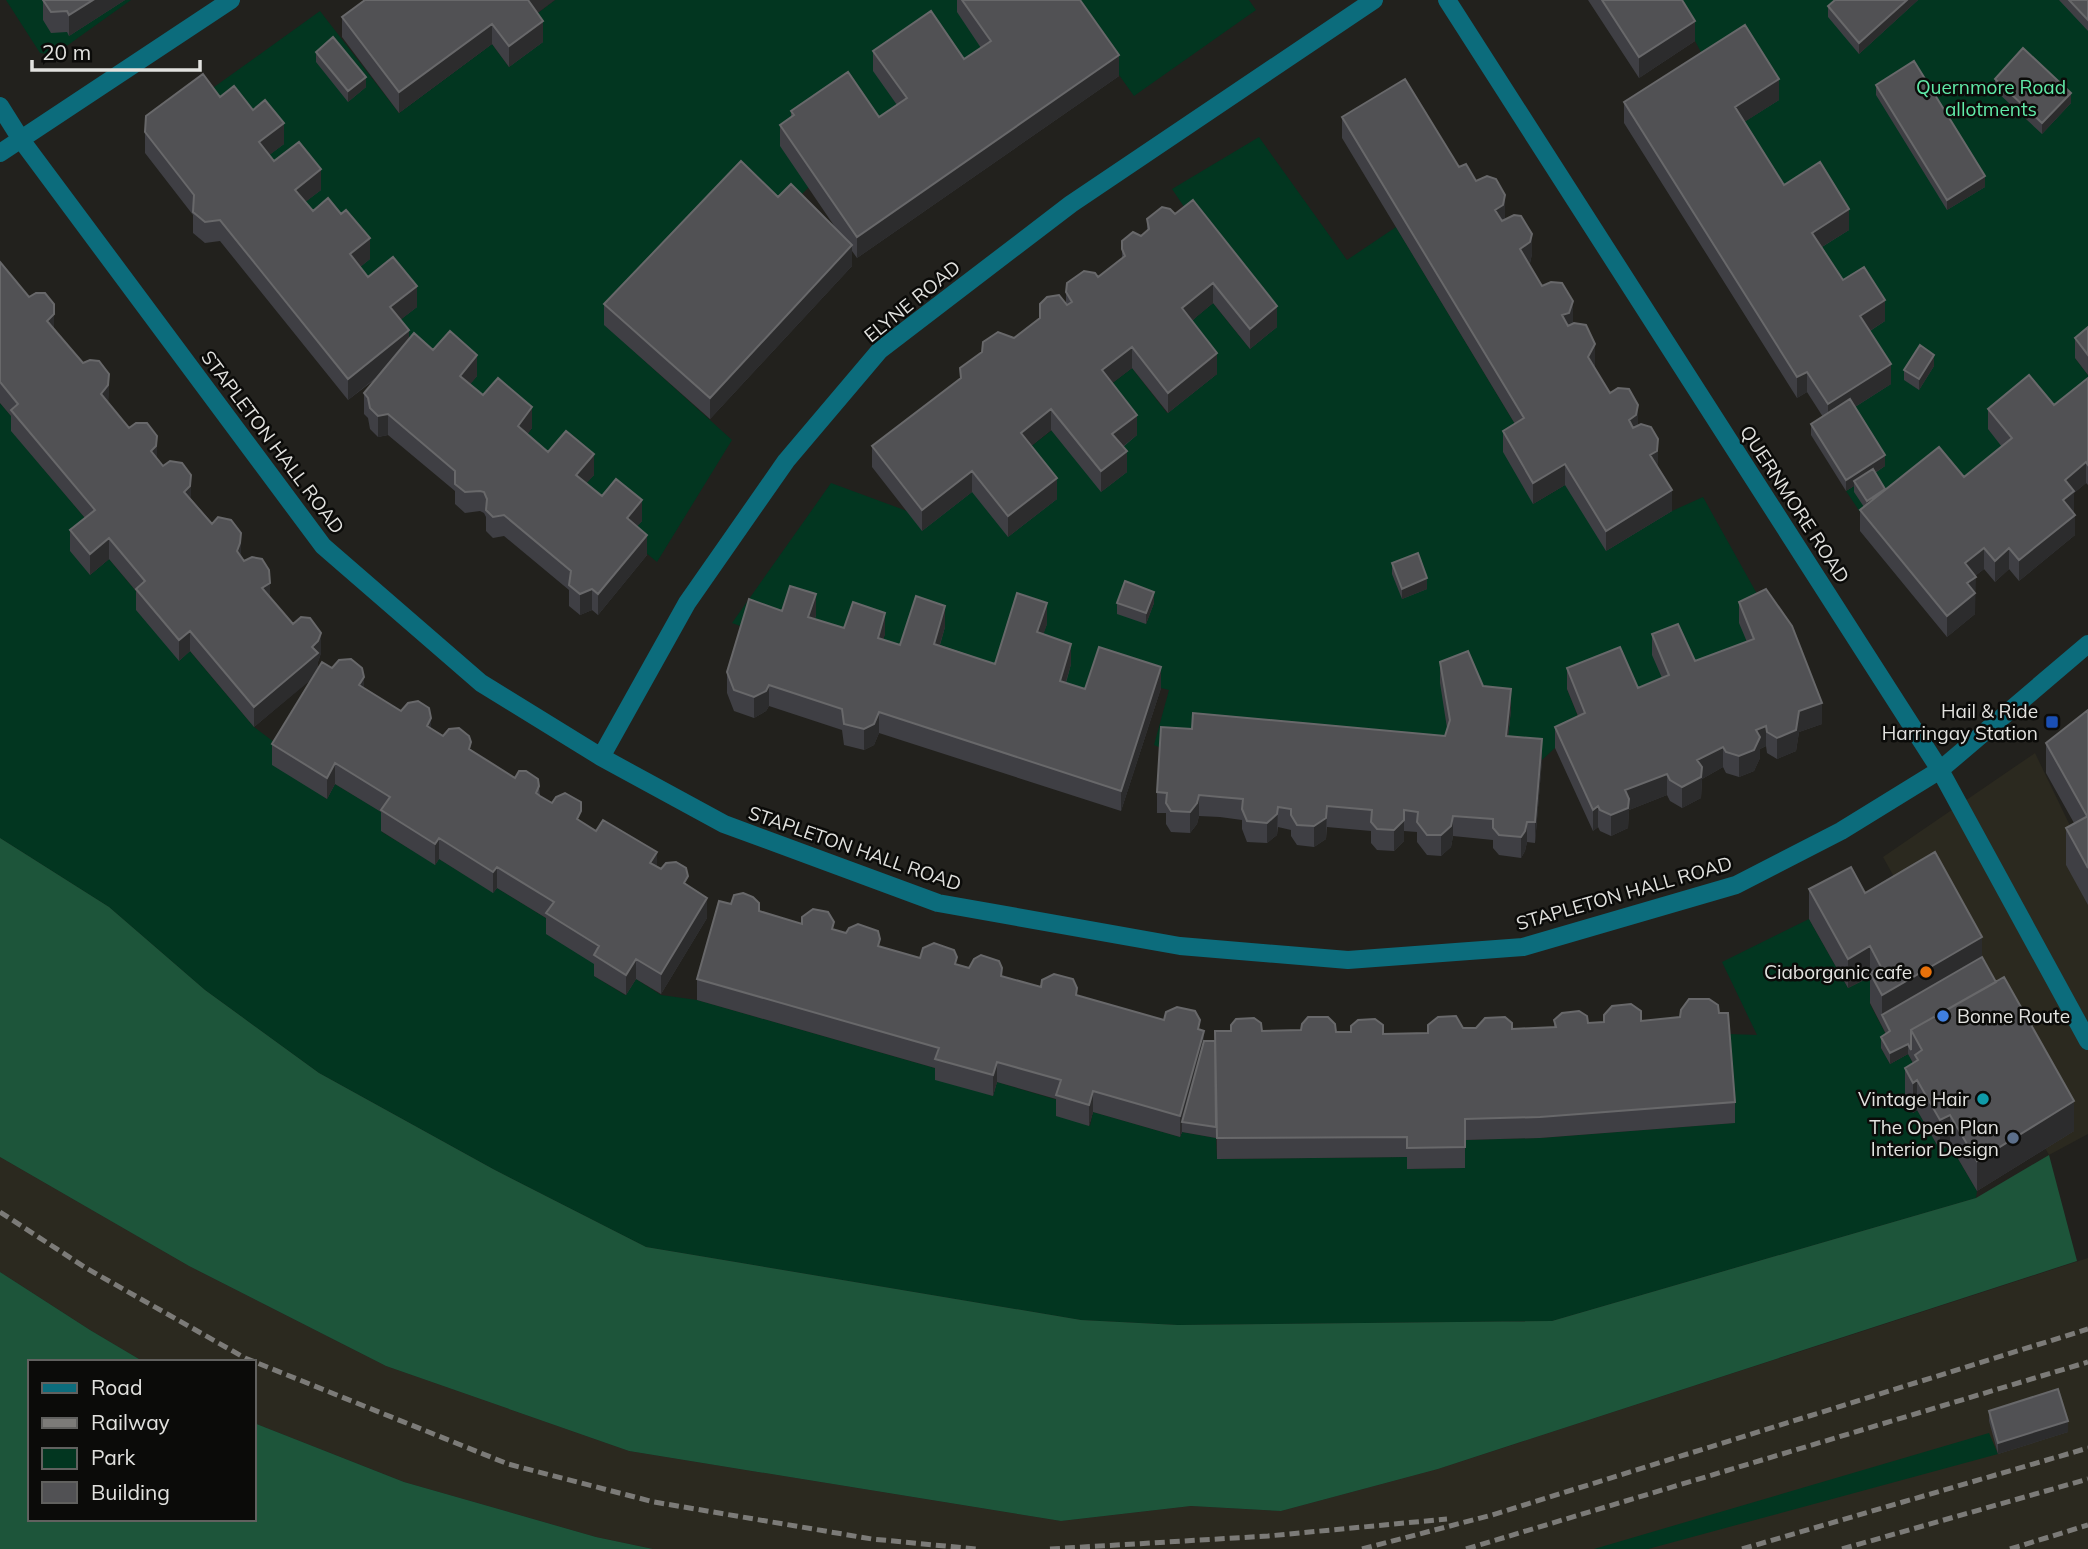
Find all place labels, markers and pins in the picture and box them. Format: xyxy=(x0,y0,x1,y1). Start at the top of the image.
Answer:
place label: Hail & Ride Harringay Station xyxy=(1882,699,2038,745)
marker: Hail & Ride Harringay Station xyxy=(2044,714,2060,730)
place label: Ciaborganic cafe xyxy=(1764,960,1912,984)
marker: Ciaborganic cafe xyxy=(1918,964,1934,980)
place label: Bonne Route xyxy=(1957,1004,2070,1028)
marker: Bonne Route xyxy=(1935,1008,1951,1024)
place label: Vintage Hair xyxy=(1858,1087,1969,1111)
marker: Vintage Hair xyxy=(1975,1091,1991,1107)
place label: The Open Plan Interior Design xyxy=(1869,1115,1999,1161)
marker: The Open Plan Interior Design xyxy=(2005,1130,2021,1146)

